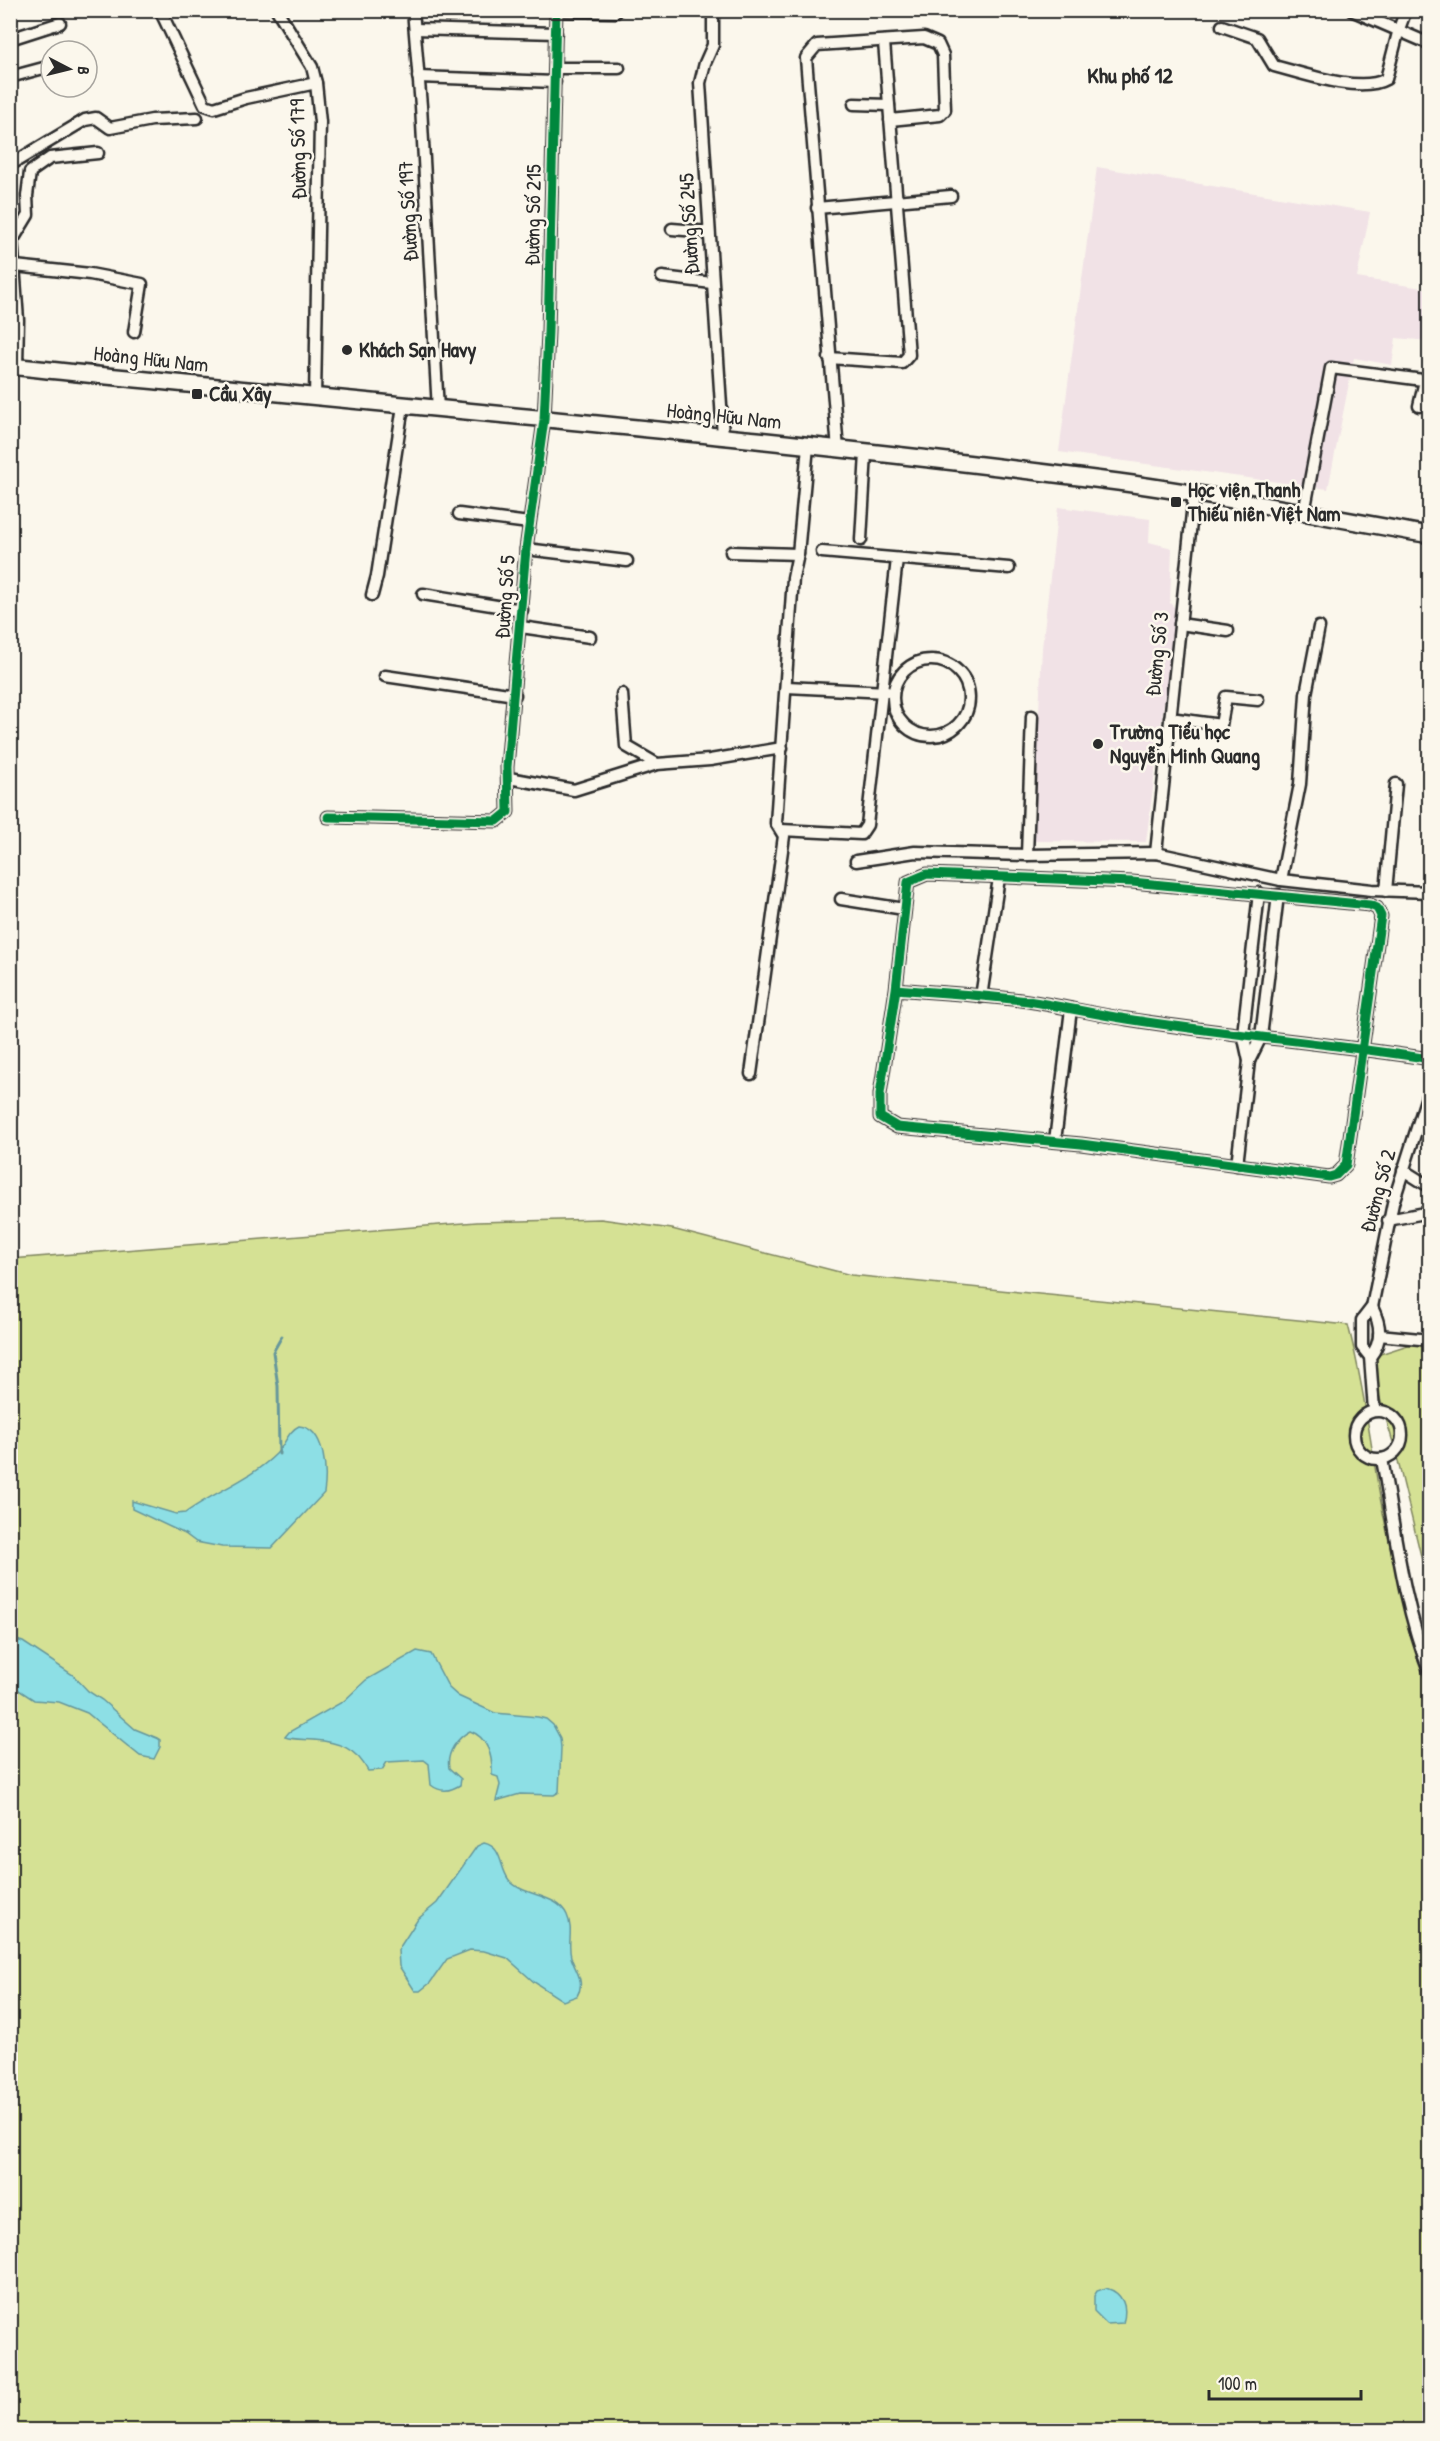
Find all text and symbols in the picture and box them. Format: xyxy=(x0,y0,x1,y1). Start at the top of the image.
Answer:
north arrow xyxy=(39,39,99,99)
district label: Khu phố 12 xyxy=(1087,60,1173,91)
text: B xyxy=(72,65,95,76)
street label: Đường Số 179 xyxy=(282,98,313,200)
street label: Đường Số 197 xyxy=(390,160,425,262)
street label: Đường Số 215 xyxy=(517,164,548,266)
street label: Đường Số 245 xyxy=(671,172,706,276)
place label: Khách Sạn Havy xyxy=(359,335,476,365)
street label: Hoàng Hữu Nam xyxy=(92,338,210,379)
marker: Khách Sạn Havy xyxy=(340,343,354,357)
place label: Cầu Xây xyxy=(209,379,272,409)
marker: Cầu Xây xyxy=(190,387,204,401)
street label: Hoàng Hữu Nam xyxy=(665,395,783,436)
place label: Học viện Thanh Thiếu niên Việt Nam xyxy=(1187,475,1340,528)
marker: Học viện Thanh Thiếu niên Việt Nam xyxy=(1169,495,1183,509)
street label: Đường Số 5 xyxy=(487,554,522,640)
street label: Đường Số 3 xyxy=(1138,610,1175,697)
place label: Trường Tiểu học Nguyễn Minh Quang xyxy=(1109,717,1260,771)
marker: Trường Tiểu học Nguyễn Minh Quang xyxy=(1091,737,1105,751)
street label: Đường Số 2 xyxy=(1353,1146,1403,1236)
scale bar xyxy=(1209,2363,1360,2401)
text: 100 m xyxy=(1218,2371,1257,2396)

